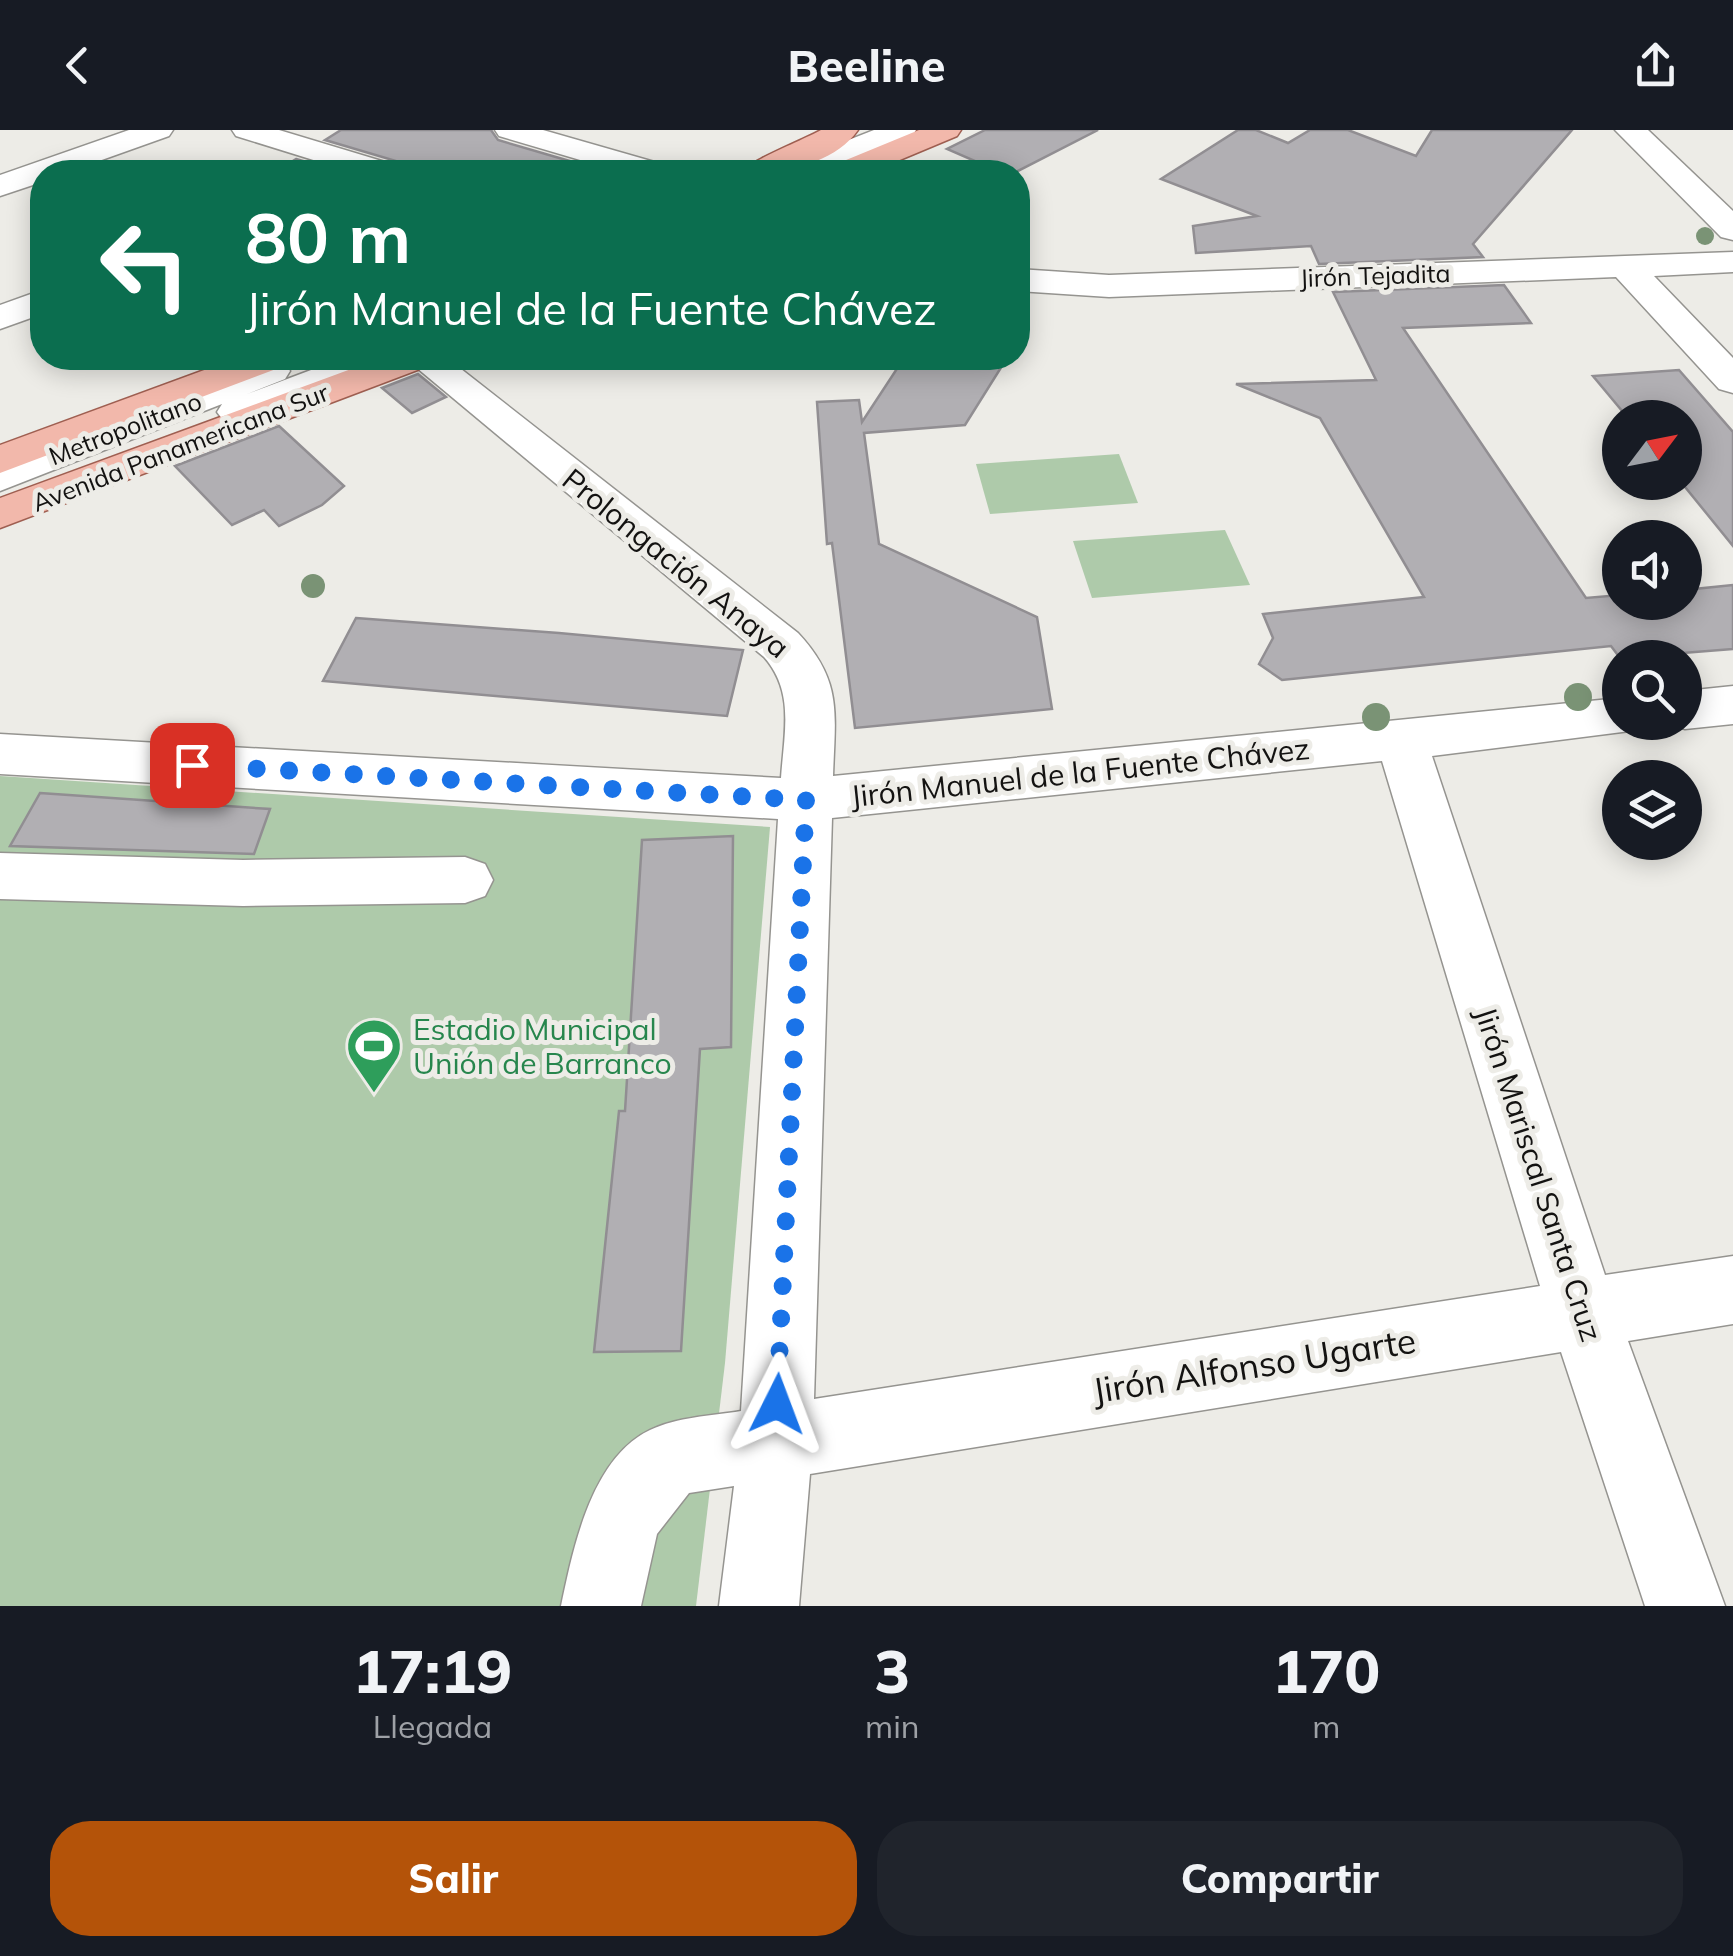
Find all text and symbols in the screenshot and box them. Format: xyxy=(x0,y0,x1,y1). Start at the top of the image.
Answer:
text: Beeline xyxy=(788,37,945,93)
icon: back xyxy=(50,38,105,93)
icon: share xyxy=(1628,38,1683,93)
text: 80 m xyxy=(245,193,411,281)
icon: left xyxy=(80,200,210,330)
street label: Jirón Tejadita xyxy=(1299,257,1451,293)
text: Jirón Manuel de la Fuente Chávez xyxy=(245,280,937,336)
street label: Avenida Panamericana Sur xyxy=(27,376,333,518)
street label: Metropolitano xyxy=(44,385,206,471)
north arrow xyxy=(1602,400,1702,500)
map controls xyxy=(1602,400,1702,860)
street label: Prolongación Anaya xyxy=(555,460,797,666)
button: sound xyxy=(1602,520,1702,620)
button: search xyxy=(1602,640,1702,740)
pin xyxy=(150,723,235,808)
street label: Jirón Manuel de la Fuente Chávez xyxy=(849,729,1311,815)
icon: arrive xyxy=(165,738,220,793)
button: layers xyxy=(1602,760,1702,860)
street label: Jirón Mariscal Santa Cruz xyxy=(1467,1002,1611,1346)
place label: Estadio Municipal Unión de Barranco xyxy=(413,1010,672,1082)
sports icon: Estadio Municipal Unión de Barranco xyxy=(344,1016,404,1095)
street label: Jirón Alfonso Ugarte xyxy=(1089,1318,1419,1412)
position arrow xyxy=(725,1352,829,1456)
text: 17:19 xyxy=(353,1633,512,1708)
text: 3 xyxy=(874,1633,910,1708)
text: 170 xyxy=(1272,1633,1380,1708)
text: Llegada xyxy=(373,1706,492,1746)
text: min xyxy=(865,1706,920,1746)
text: m xyxy=(1312,1706,1340,1746)
button: Salir xyxy=(50,1821,857,1936)
button: Compartir xyxy=(877,1821,1683,1936)

